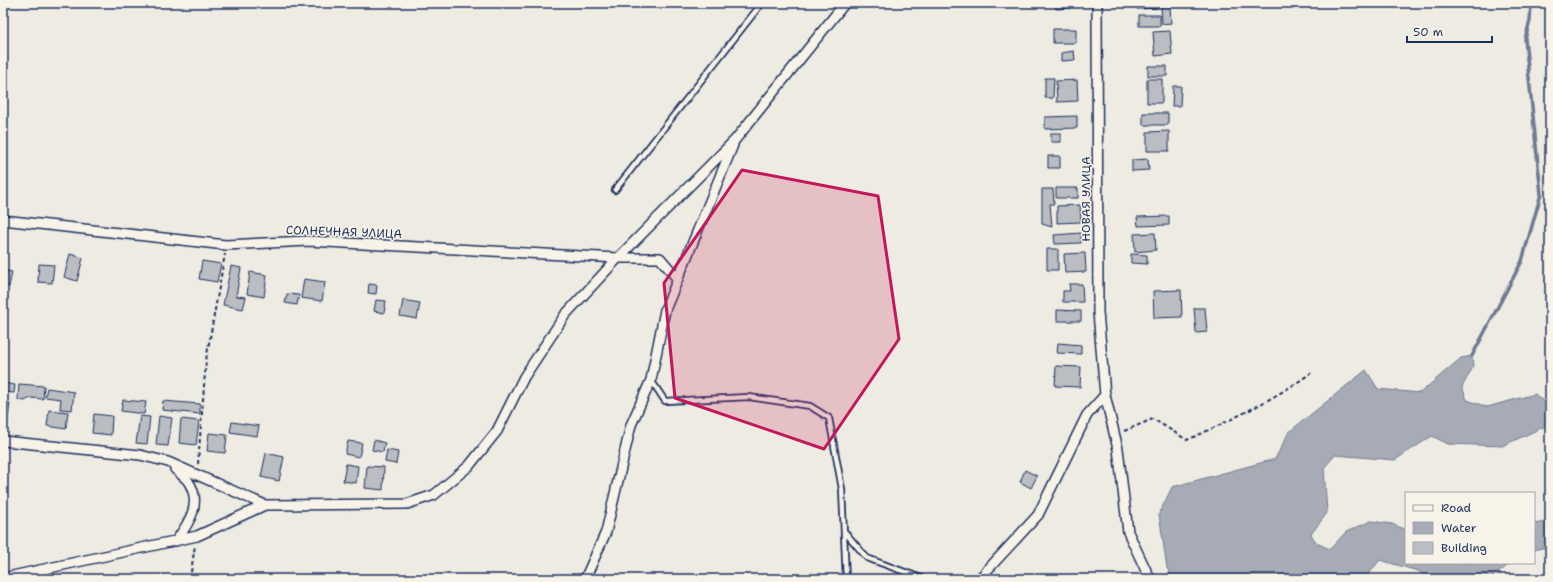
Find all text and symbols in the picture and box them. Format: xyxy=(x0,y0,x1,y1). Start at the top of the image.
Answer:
scale bar xyxy=(1407,18,1492,44)
text: 50 m xyxy=(1413,24,1443,40)
street label: НОВАЯ УЛИЦА xyxy=(1078,156,1094,242)
street label: СОЛНЕЧНАЯ УЛИЦА xyxy=(286,222,403,242)
legend xyxy=(1405,492,1535,564)
text: Road xyxy=(1441,500,1472,516)
text: Water xyxy=(1441,520,1477,536)
text: Building xyxy=(1441,540,1487,556)

